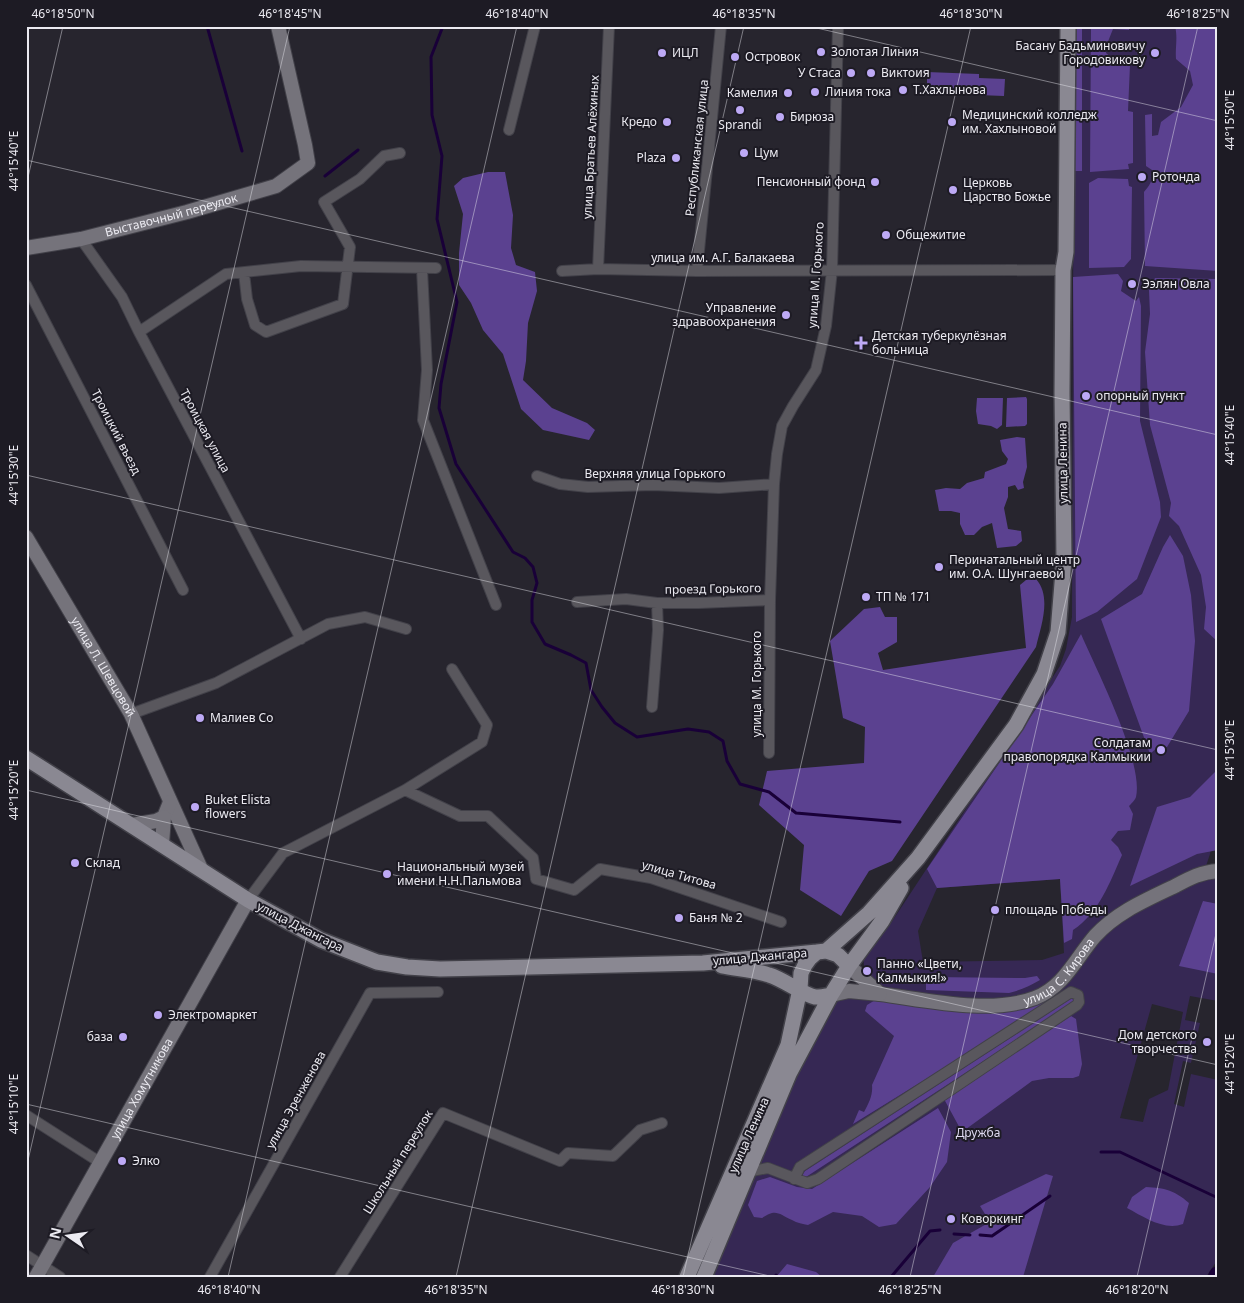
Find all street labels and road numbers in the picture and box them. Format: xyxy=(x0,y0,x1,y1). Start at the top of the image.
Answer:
street label: улица Братьев Алёхиных xyxy=(578,74,603,219)
street label: Республиканская улица xyxy=(681,79,712,217)
street label: Выставочный переулок xyxy=(103,189,240,241)
street label: улица М. Горького xyxy=(803,221,828,329)
street label: улица им. А.Г. Балакаева xyxy=(651,249,795,266)
street label: Троицкий въезд xyxy=(88,386,146,478)
street label: Троицкая улица xyxy=(176,386,235,476)
street label: улица Ленина xyxy=(1053,422,1072,504)
street label: Верхняя улица Горького xyxy=(584,465,726,482)
street label: проезд Горького xyxy=(665,579,761,598)
street label: улица Л. Шевцовой xyxy=(67,613,140,720)
street label: улица М. Горького xyxy=(748,631,765,737)
street label: улица Титова xyxy=(640,856,718,893)
street label: улица Джангара xyxy=(254,897,346,956)
street label: улица С. Кирова xyxy=(1022,934,1098,1009)
street label: улица Джангара xyxy=(712,944,808,969)
street label: улица Хомутникова xyxy=(106,1035,177,1142)
street label: улица Эренженова xyxy=(262,1048,330,1152)
street label: улица Ленина xyxy=(724,1094,773,1175)
street label: Школьный переулок xyxy=(359,1106,437,1217)

